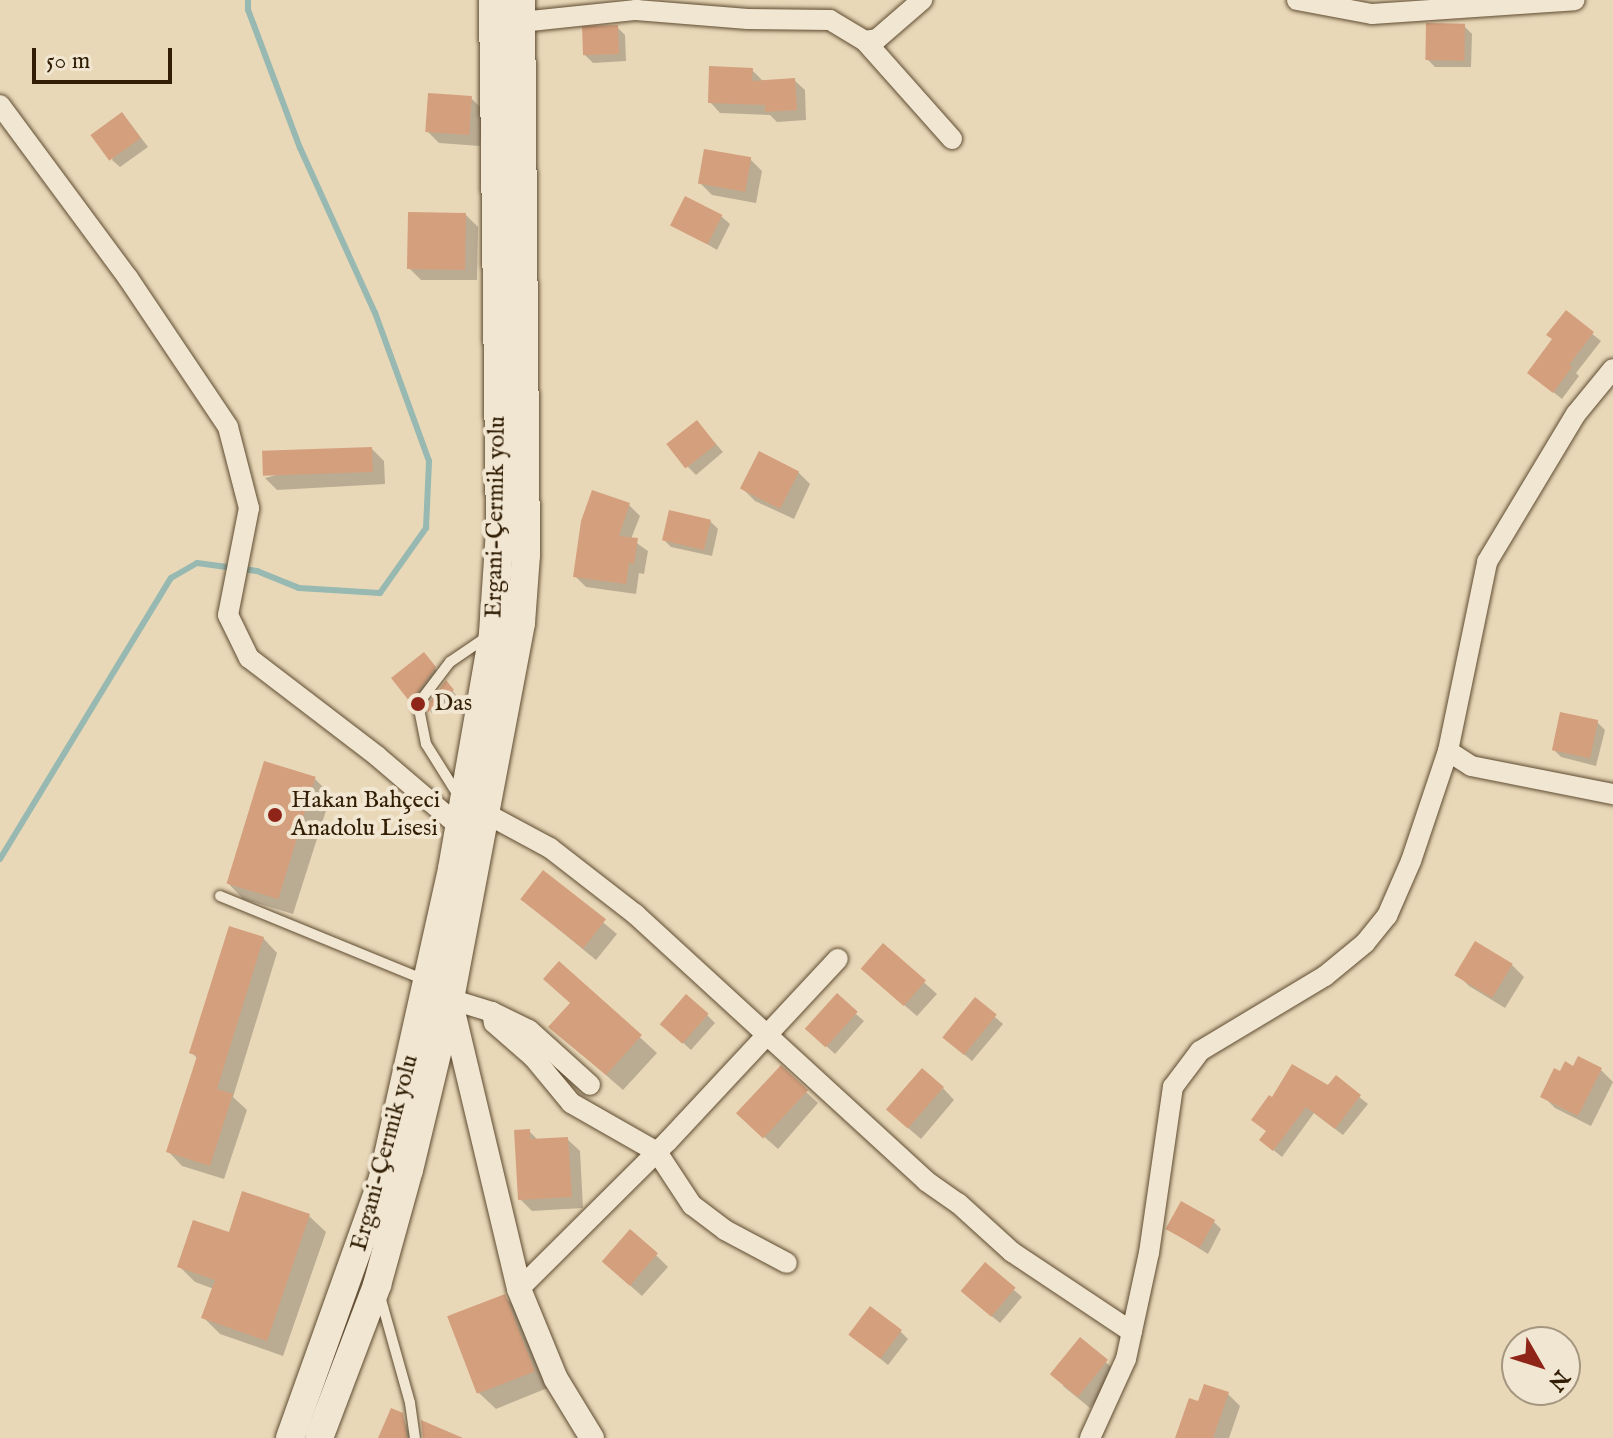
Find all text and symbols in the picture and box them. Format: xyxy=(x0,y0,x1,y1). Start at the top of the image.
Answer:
scale bar xyxy=(36,32,176,82)
text: 50 m xyxy=(46,46,90,77)
street label: Ergani-Çermik yolu xyxy=(480,416,512,618)
place label: Das xyxy=(434,690,472,718)
marker: Das xyxy=(409,695,427,713)
place label: Hakan Bahçeci Anadolu Lisesi xyxy=(291,787,440,843)
marker: Hakan Bahçeci Anadolu Lisesi xyxy=(266,806,284,824)
street label: Ergani-Çermik yolu xyxy=(345,1052,425,1254)
north arrow xyxy=(1501,1326,1581,1406)
text: N xyxy=(1541,1364,1575,1396)

